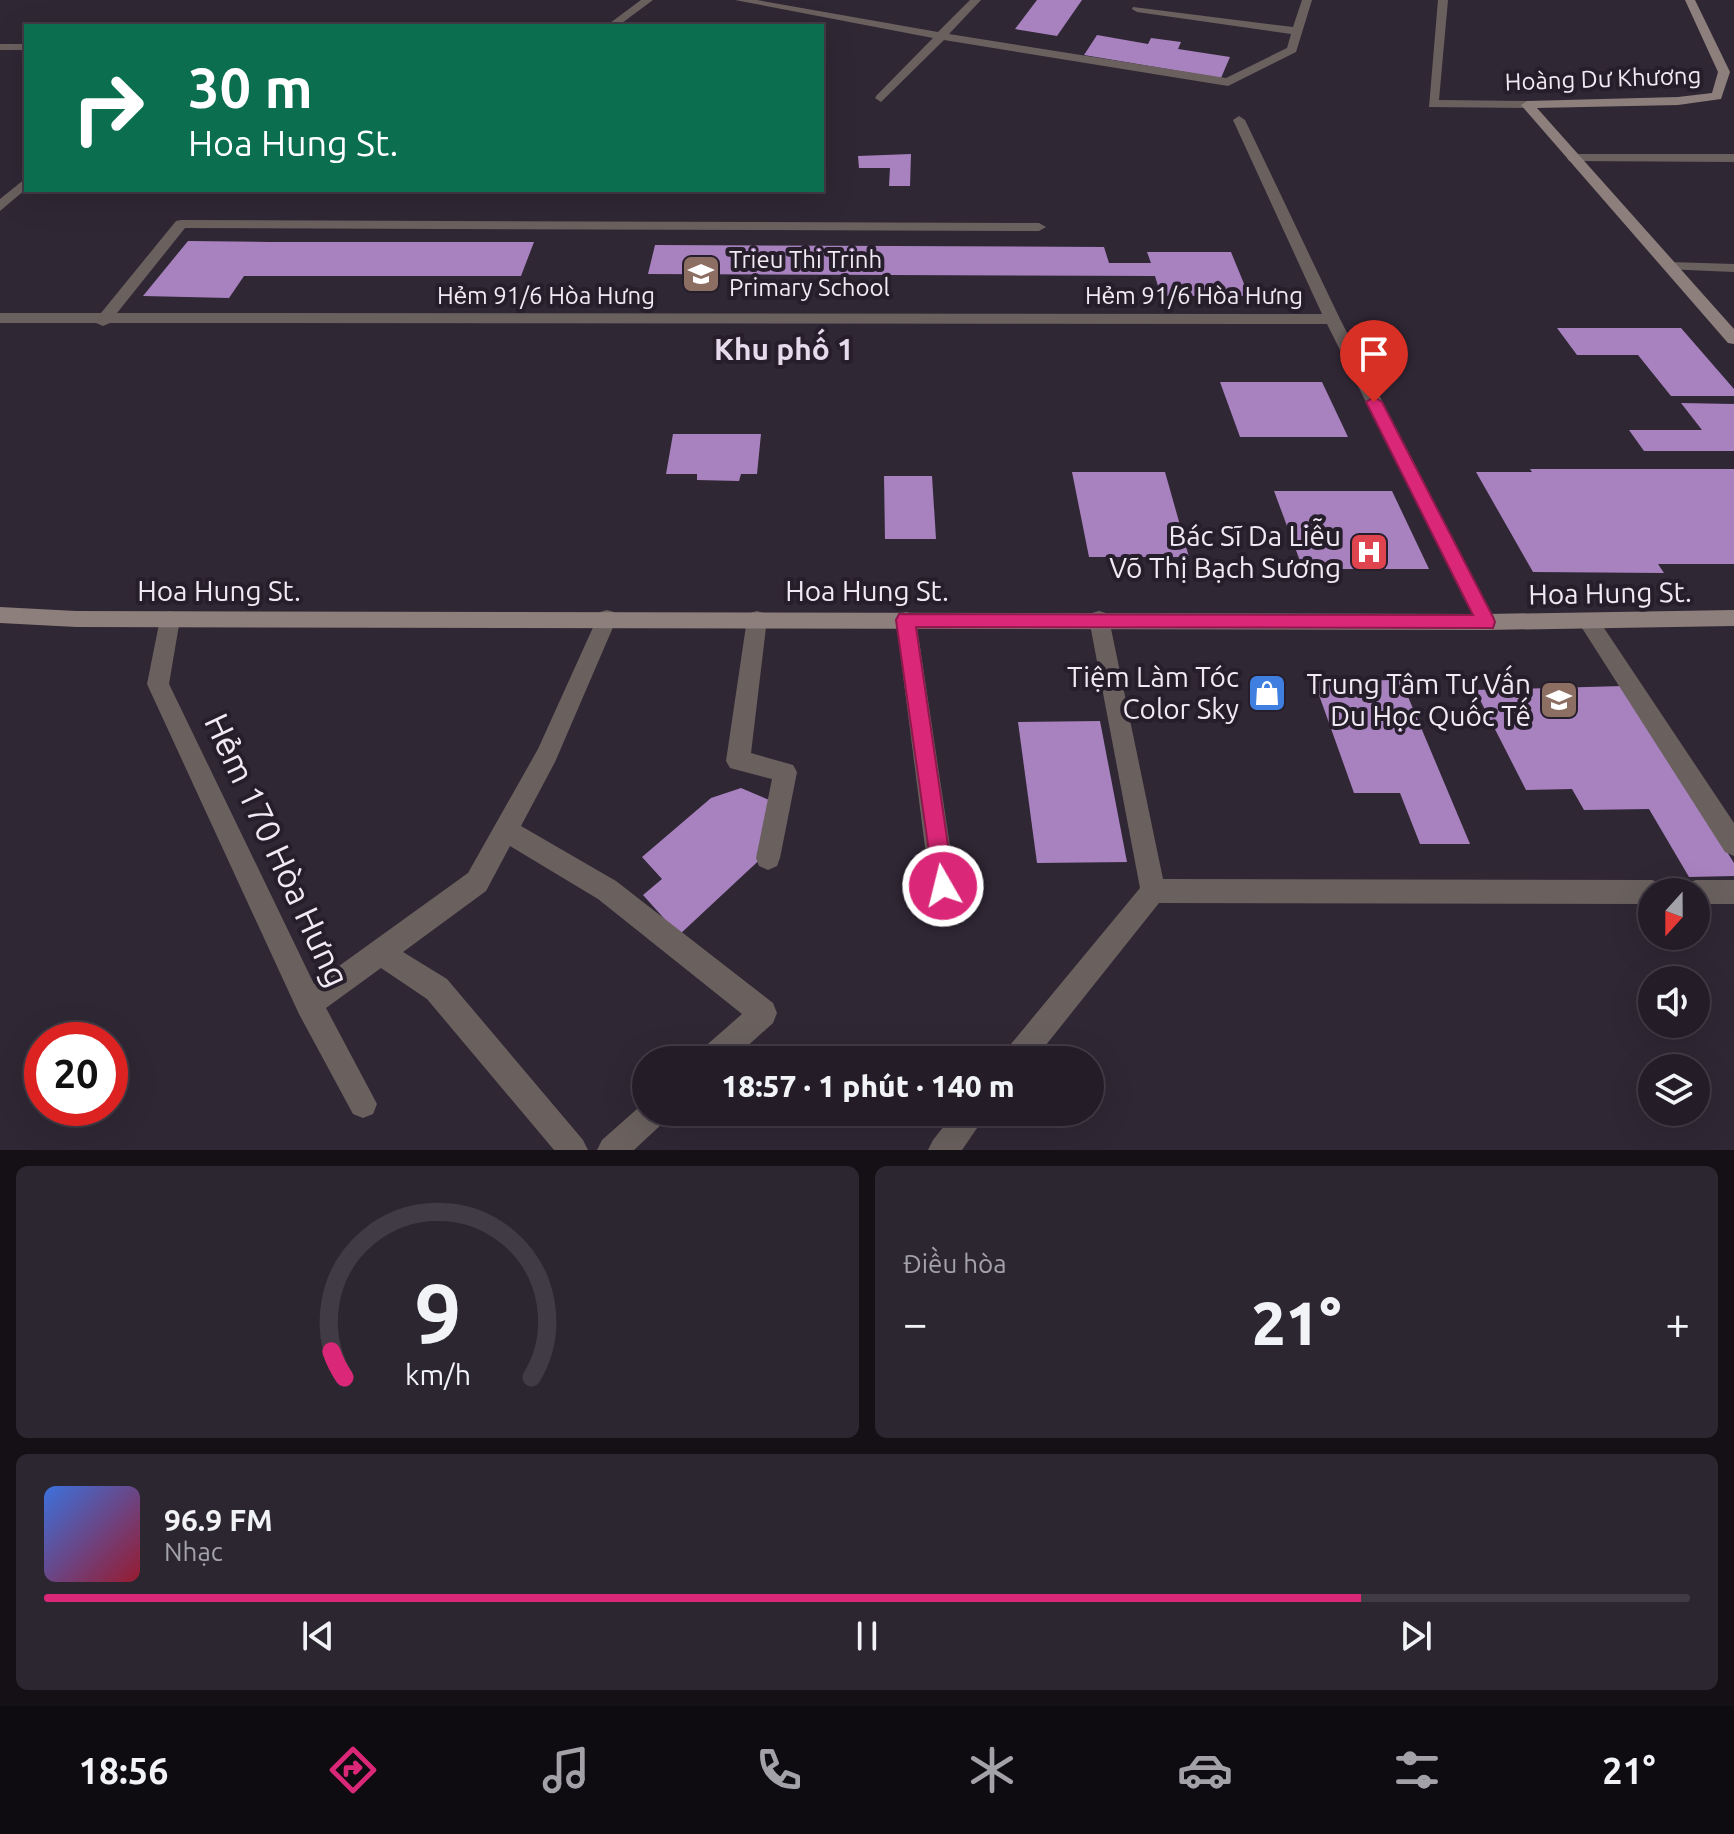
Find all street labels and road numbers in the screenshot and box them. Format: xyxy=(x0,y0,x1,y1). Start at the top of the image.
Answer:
street label: Hoàng Dư Khương xyxy=(1504,62,1702,95)
street label: Hẻm 91/6 Hòa Hưng xyxy=(437,282,655,309)
street label: Hẻm 91/6 Hòa Hưng xyxy=(1085,282,1303,309)
street label: Hoa Hung St. xyxy=(137,575,301,606)
street label: Hoa Hung St. xyxy=(785,575,949,606)
street label: Hoa Hung St. xyxy=(1528,576,1692,609)
street label: Hẻm 170 Hòa Hưng xyxy=(198,707,358,992)

